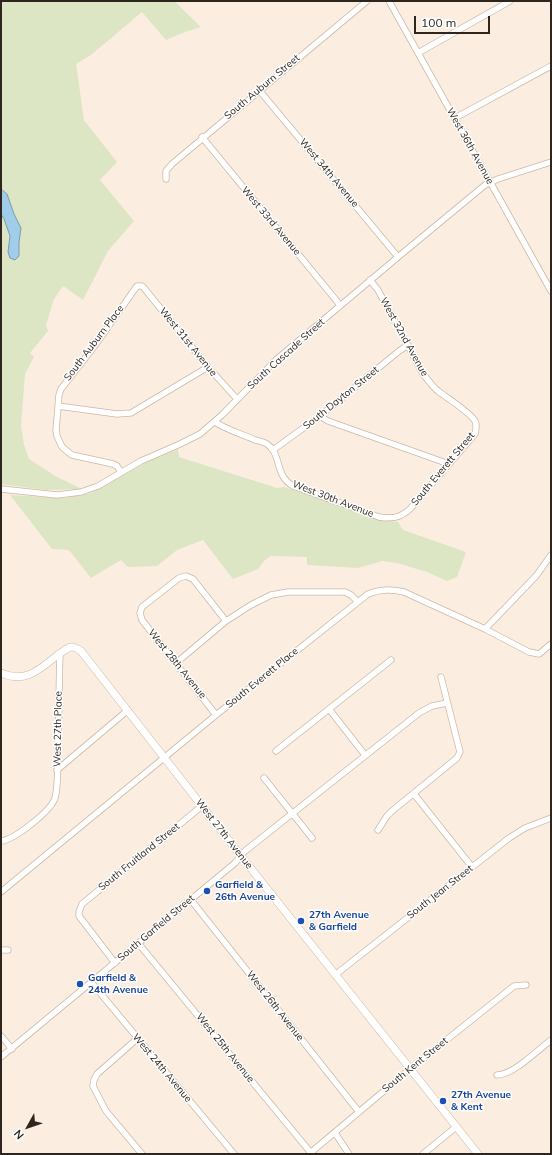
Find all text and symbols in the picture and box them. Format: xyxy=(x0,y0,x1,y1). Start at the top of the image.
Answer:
scale bar xyxy=(416,8,492,34)
text: 100 m xyxy=(421,15,456,30)
street label: South Auburn Street xyxy=(222,52,302,122)
street label: West 36th Avenue xyxy=(444,106,496,186)
street label: West 34th Avenue xyxy=(297,136,361,210)
street label: West 33rd Avenue xyxy=(239,184,303,258)
street label: West 32nd Avenue xyxy=(377,295,431,379)
street label: South Auburn Place xyxy=(62,303,126,383)
street label: West 31st Avenue xyxy=(157,305,219,379)
street label: South Cascade Street xyxy=(245,316,327,392)
street label: South Dayton Street xyxy=(301,364,381,432)
street label: South Everett Street xyxy=(409,430,477,508)
street label: West 30th Avenue xyxy=(291,478,375,520)
street label: West 28th Avenue xyxy=(145,627,209,701)
street label: South Everett Place xyxy=(223,645,301,711)
street label: West 27th Place xyxy=(51,691,65,767)
street label: West 27th Avenue xyxy=(193,797,255,871)
street label: South Fruitland Street xyxy=(96,821,182,893)
street label: South Jean Street xyxy=(405,862,475,922)
place label: Garfield & 26th Avenue xyxy=(215,879,275,902)
marker: Garfield & 26th Avenue xyxy=(202,886,212,896)
street label: South Garfield Street xyxy=(115,892,197,964)
place label: 27th Avenue & Garfield xyxy=(309,909,369,932)
marker: 27th Avenue & Garfield xyxy=(296,916,306,926)
street label: West 26th Avenue xyxy=(244,969,306,1043)
place label: Garfield & 24th Avenue xyxy=(88,972,148,996)
marker: Garfield & 24th Avenue xyxy=(75,979,85,989)
street label: West 25th Avenue xyxy=(193,1011,257,1085)
street label: West 24th Avenue xyxy=(130,1031,194,1105)
street label: South Kent Street xyxy=(380,1035,450,1095)
place label: 27th Avenue & Kent xyxy=(451,1089,511,1112)
marker: 27th Avenue & Kent xyxy=(438,1096,448,1106)
north arrow xyxy=(8,1107,48,1147)
text: N xyxy=(11,1127,27,1142)

